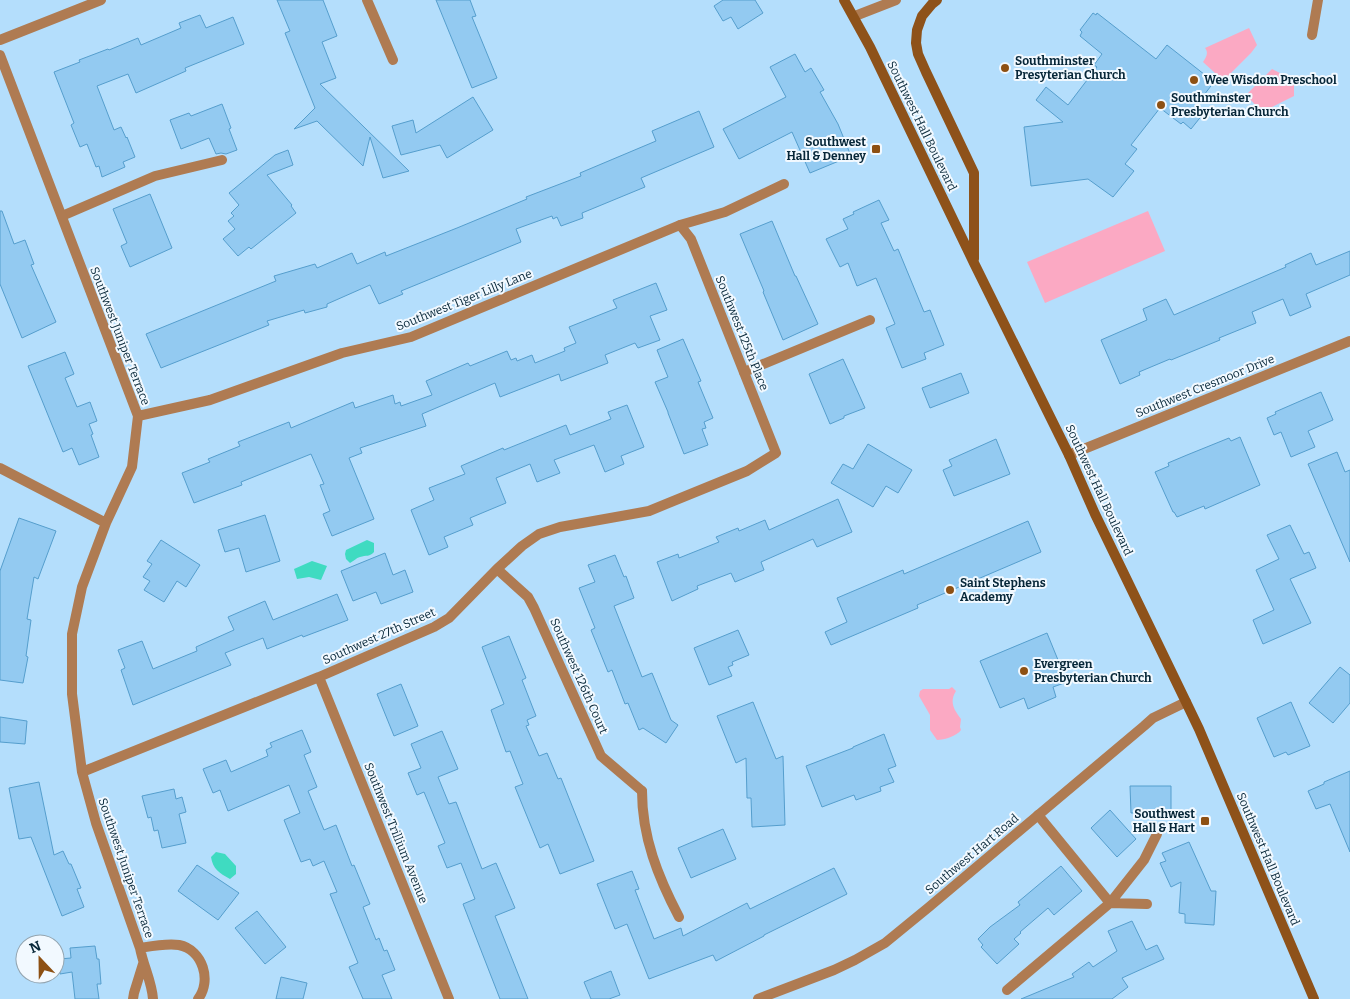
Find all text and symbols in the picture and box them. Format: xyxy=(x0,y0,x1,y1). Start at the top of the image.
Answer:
place label: Southminster Presyterian Church xyxy=(1015,54,1126,82)
street label: Southwest Hall Boulevard xyxy=(884,59,960,193)
marker: Southminster Presyterian Church xyxy=(999,62,1011,74)
place label: Wee Wisdom Preschool xyxy=(1204,73,1337,87)
marker: Wee Wisdom Preschool xyxy=(1188,74,1200,86)
place label: Southminster Presbyterian Church xyxy=(1171,91,1289,119)
marker: Southminster Presbyterian Church xyxy=(1155,99,1167,111)
place label: Southwest Hall & Denney xyxy=(787,135,866,163)
marker: Southwest Hall & Denney xyxy=(870,143,882,155)
street label: Southwest Juniper Terrace xyxy=(87,265,153,407)
street label: Southwest Tiger Lilly Lane xyxy=(394,266,534,334)
street label: Southwest 125th Place xyxy=(713,274,771,392)
street label: Southwest Cresmoor Drive xyxy=(1134,352,1276,420)
street label: Southwest Hall Boulevard xyxy=(1062,422,1136,558)
place label: Saint Stephens Academy xyxy=(960,576,1046,604)
marker: Saint Stephens Academy xyxy=(944,584,956,596)
street label: Southwest 27th Street xyxy=(321,605,438,667)
street label: Southwest 126th Court xyxy=(547,616,611,737)
place label: Evergreen Presbyterian Church xyxy=(1034,657,1152,685)
marker: Evergreen Presbyterian Church xyxy=(1018,665,1030,677)
street label: Southwest Trillium Avenue xyxy=(361,761,431,905)
street label: Southwest Hall Boulevard xyxy=(1234,790,1302,928)
street label: Southwest Juniper Terrace xyxy=(95,796,157,940)
place label: Southwest Hall & Hart xyxy=(1133,807,1195,835)
street label: Southwest Hart Road xyxy=(923,811,1021,897)
marker: Southwest Hall & Hart xyxy=(1199,815,1211,827)
north arrow xyxy=(15,934,65,984)
text: N xyxy=(27,937,44,957)

